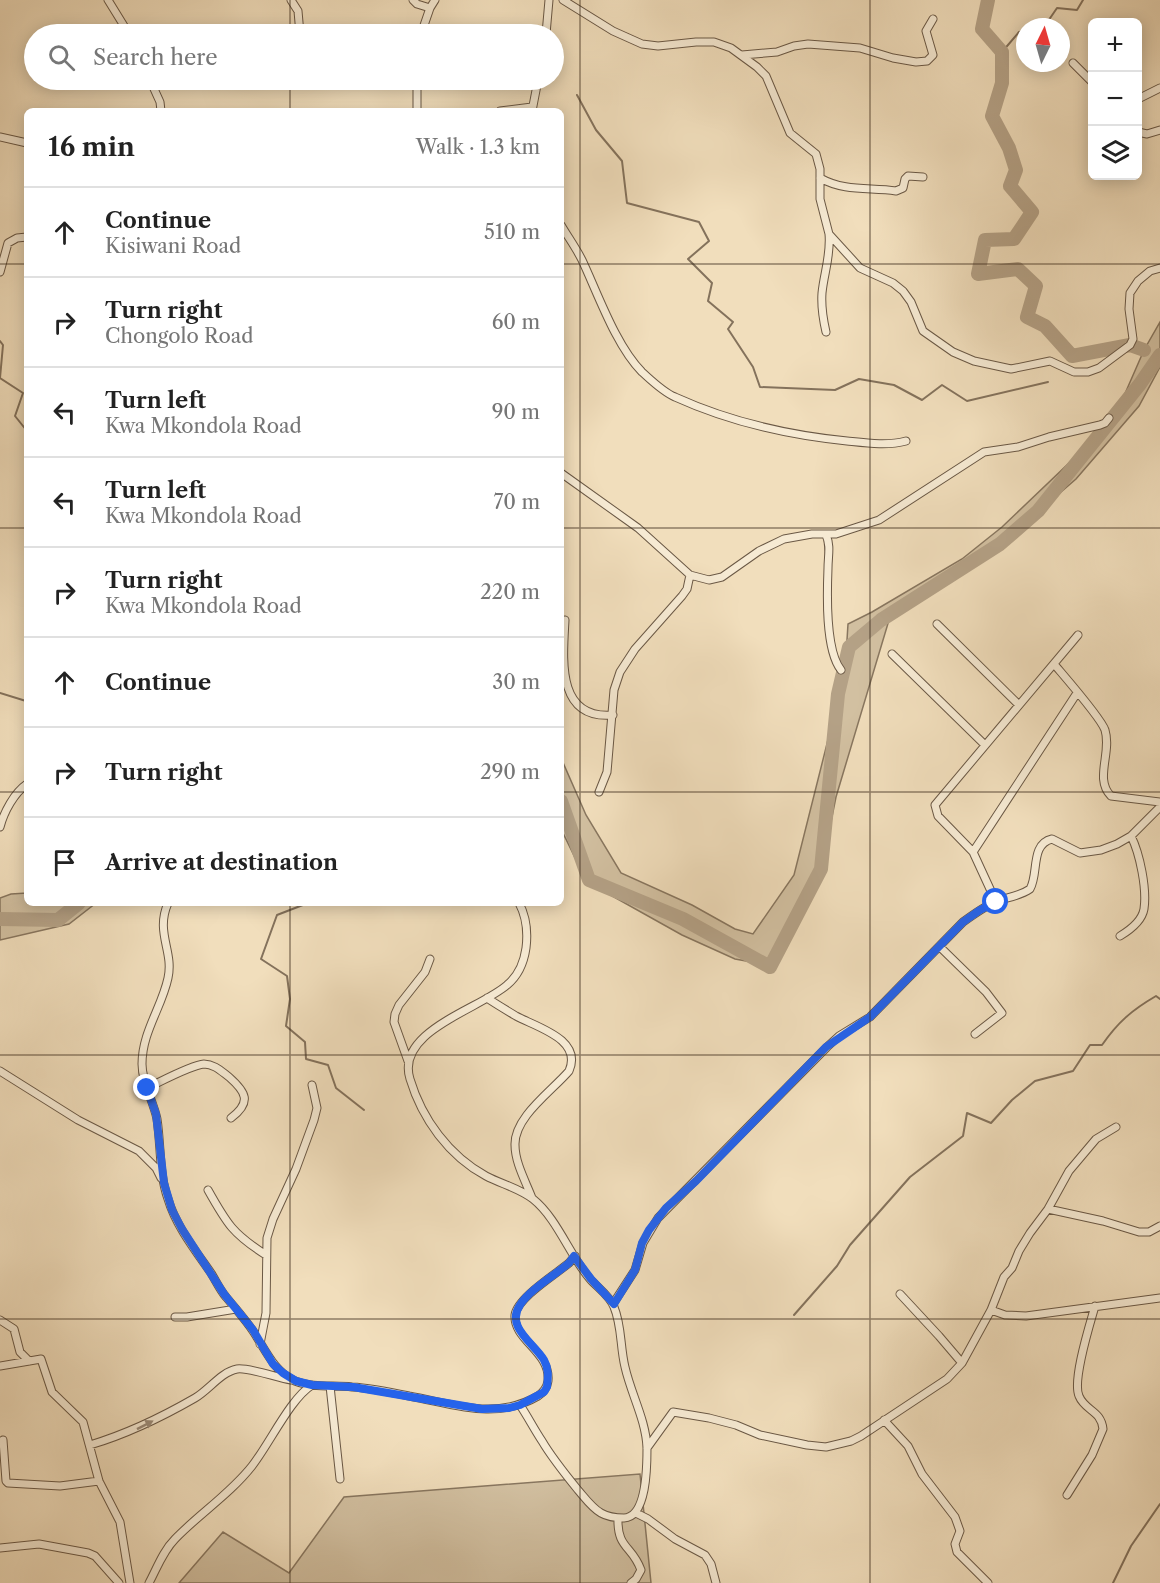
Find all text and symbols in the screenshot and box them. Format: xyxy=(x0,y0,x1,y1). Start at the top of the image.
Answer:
north arrow xyxy=(1016,18,1070,72)
map controls xyxy=(1088,18,1142,180)
button: + xyxy=(1088,18,1142,72)
search box xyxy=(24,24,564,90)
icon: search xyxy=(45,41,78,74)
text: Search here xyxy=(93,44,218,71)
button: − xyxy=(1088,72,1142,126)
button: layers xyxy=(1088,126,1142,180)
text: 16 min xyxy=(48,131,135,163)
text: Walk · 1.3 km xyxy=(416,135,540,159)
text: Continue xyxy=(105,207,211,234)
icon: ahead xyxy=(48,216,81,249)
text: 510 m xyxy=(484,220,540,244)
text: Kisiwani Road xyxy=(105,234,241,258)
text: Turn right xyxy=(105,297,223,324)
icon: right xyxy=(48,306,81,339)
text: 60 m xyxy=(492,310,540,334)
text: Chongolo Road xyxy=(105,324,253,348)
text: Turn left xyxy=(105,387,206,414)
icon: left xyxy=(48,396,81,429)
text: 90 m xyxy=(492,400,540,424)
text: Kwa Mkondola Road xyxy=(105,414,302,438)
text: Turn left xyxy=(105,477,206,504)
icon: left xyxy=(48,486,81,519)
text: 70 m xyxy=(494,490,540,514)
text: Kwa Mkondola Road xyxy=(105,504,302,528)
text: Turn right xyxy=(105,567,223,594)
icon: right xyxy=(48,576,81,609)
text: 220 m xyxy=(480,580,540,604)
text: Kwa Mkondola Road xyxy=(105,594,302,618)
icon: ahead xyxy=(48,666,81,699)
text: Continue xyxy=(105,669,211,696)
text: 30 m xyxy=(492,670,540,694)
icon: right xyxy=(48,756,81,789)
text: Turn right xyxy=(105,759,223,786)
text: 290 m xyxy=(480,760,540,784)
icon: arrive xyxy=(48,846,81,879)
text: Arrive at destination xyxy=(105,849,338,876)
route start xyxy=(982,888,1008,914)
route end xyxy=(133,1074,159,1100)
one-way arrow xyxy=(136,1420,153,1430)

